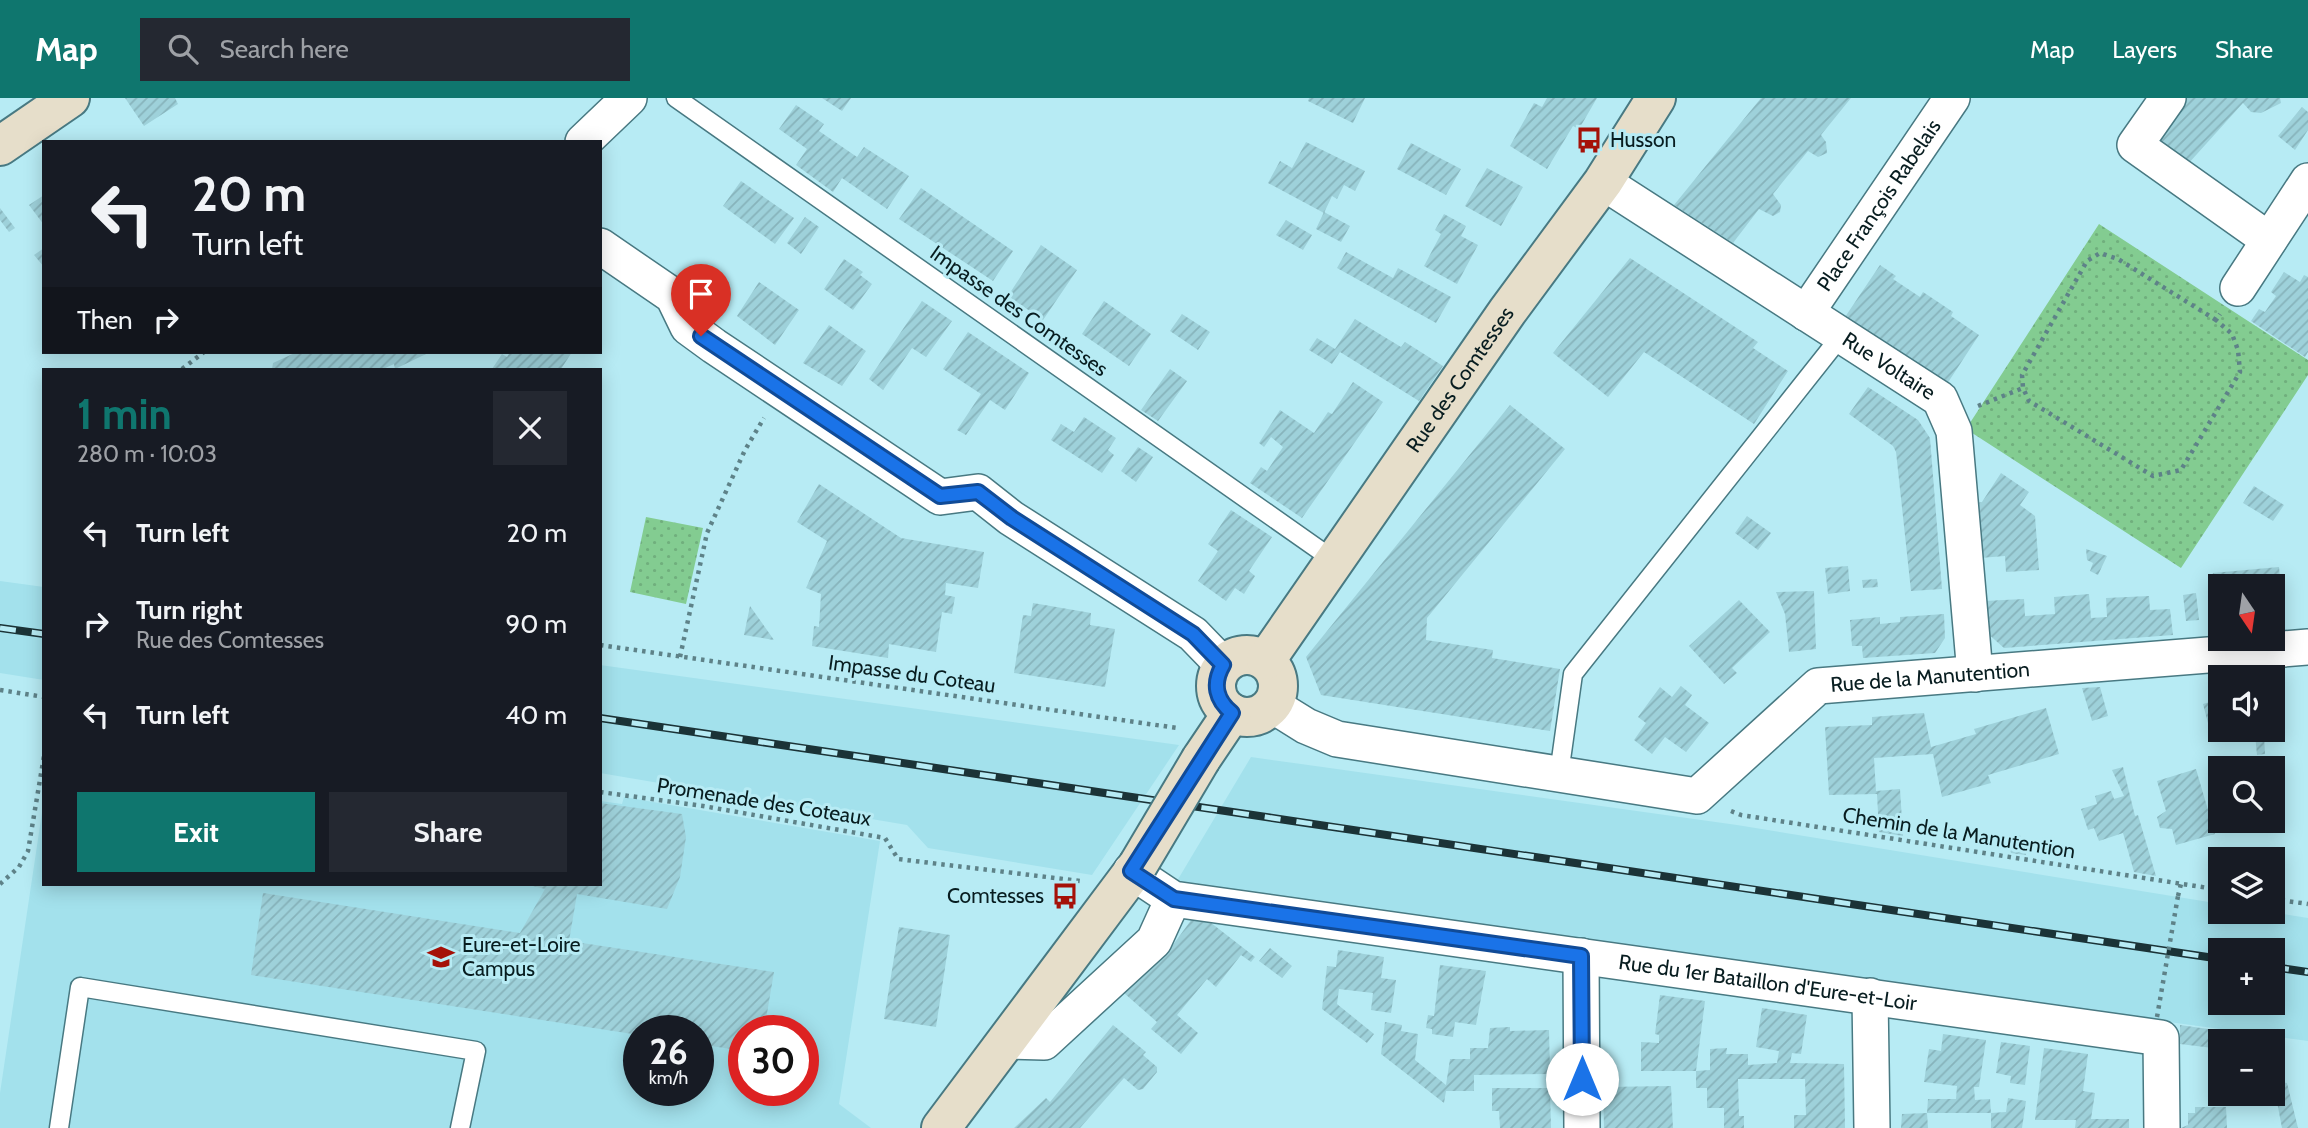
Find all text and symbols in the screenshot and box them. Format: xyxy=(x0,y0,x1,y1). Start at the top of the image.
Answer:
search box xyxy=(140,18,630,81)
text: Map xyxy=(35,29,98,69)
icon: search xyxy=(164,30,202,68)
text: Search here xyxy=(220,33,349,65)
text: Map xyxy=(2030,35,2074,64)
text: Layers xyxy=(2112,35,2177,64)
text: Share xyxy=(2215,35,2273,64)
street label: Place François Rabelais xyxy=(1811,114,1946,296)
bus stop icon: Husson xyxy=(1574,125,1604,155)
place label: Husson xyxy=(1610,127,1676,152)
text: 20 m xyxy=(192,164,306,223)
icon: left xyxy=(77,168,168,259)
text: Turn left xyxy=(192,224,303,263)
street label: Impasse des Comtesses xyxy=(926,240,1113,382)
pin xyxy=(671,264,731,336)
icon: arrive xyxy=(682,275,720,313)
icon: right xyxy=(147,301,185,339)
street label: Rue des Comtesses xyxy=(1401,301,1519,457)
text: Then xyxy=(77,304,133,336)
street label: Rue Voltaire xyxy=(1838,327,1941,405)
text: 1 min xyxy=(77,388,172,440)
button: close xyxy=(493,391,567,465)
text: 280 m · 10:03 xyxy=(77,440,217,468)
icon: left xyxy=(77,514,115,552)
text: Turn left xyxy=(136,517,229,549)
text: 20 m xyxy=(507,517,567,549)
north arrow xyxy=(2208,574,2286,651)
map controls xyxy=(2208,574,2285,1106)
text: Turn right xyxy=(136,594,242,626)
icon: right xyxy=(77,605,115,643)
text: 90 m xyxy=(505,608,567,640)
text: Rue des Comtesses xyxy=(136,626,324,654)
street label: Impasse du Coteau xyxy=(827,649,997,698)
street label: Rue de la Manutention xyxy=(1829,656,2031,697)
button: sound xyxy=(2208,665,2285,742)
icon: left xyxy=(77,696,115,734)
text: Turn left xyxy=(136,699,229,731)
text: 40 m xyxy=(505,699,567,731)
button: search xyxy=(2208,756,2285,833)
street label: Promenade des Coteaux xyxy=(655,772,873,831)
button: Exit xyxy=(77,792,315,872)
button: Share xyxy=(329,792,567,872)
street label: Chemin de la Manutention xyxy=(1841,802,2077,863)
button: layers xyxy=(2208,847,2285,924)
bus stop icon: Comtesses xyxy=(1050,881,1080,911)
place label: Comtesses xyxy=(947,883,1044,908)
place label: Eure-et-Loire Campus xyxy=(462,932,581,981)
button: + xyxy=(2208,938,2285,1015)
school or university icon: Eure-et-Loire Campus xyxy=(426,942,456,972)
street label: Rue du 1er Bataillon d'Eure-et-Loir xyxy=(1617,949,1919,1016)
speed limit sign: 30 xyxy=(728,1015,819,1106)
button: − xyxy=(2208,1029,2285,1106)
text: 26 xyxy=(649,1030,688,1073)
position arrow xyxy=(1545,1042,1619,1116)
text: km/h xyxy=(649,1067,688,1089)

